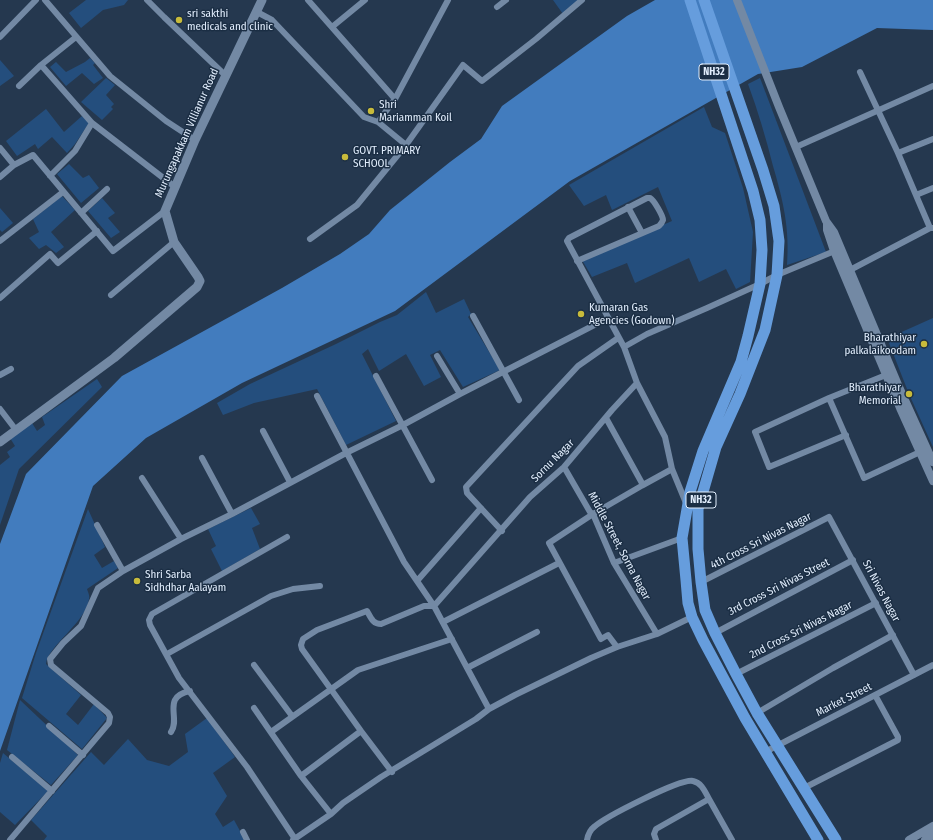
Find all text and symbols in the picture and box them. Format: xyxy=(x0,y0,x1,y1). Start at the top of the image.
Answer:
place label: sri sakthi medicals and clinic xyxy=(187,7,273,33)
marker: sri sakthi medicals and clinic xyxy=(174,15,184,25)
road number: NH32 xyxy=(699,64,729,80)
street label: Murungapakkam Villianur Road xyxy=(152,66,222,200)
place label: Shri Mariamman Koil xyxy=(379,98,452,124)
marker: Shri Mariamman Koil xyxy=(366,106,376,116)
place label: GOVT. PRIMARY SCHOOL xyxy=(353,144,421,170)
marker: GOVT. PRIMARY SCHOOL xyxy=(340,152,350,162)
place label: Kumaran Gas Agencies (Godown) xyxy=(589,301,674,327)
marker: Kumaran Gas Agencies (Godown) xyxy=(576,309,586,319)
place label: Bharathiyar palkalaikoodam xyxy=(844,331,916,357)
marker: Bharathiyar palkalaikoodam xyxy=(919,339,929,349)
place label: Bharathiyar Memorial xyxy=(849,381,901,407)
marker: Bharathiyar Memorial xyxy=(904,389,914,399)
street label: Sornu Nagar xyxy=(529,437,577,485)
street label: Middle Street, Sorna Nagar xyxy=(585,490,653,602)
road number: NH32 xyxy=(686,492,716,508)
street label: 4th Cross Sri Nivas Nagar xyxy=(708,510,814,572)
street label: 3rd Cross Sri Nivas Street xyxy=(726,556,832,618)
street label: Sri Nivas Nagar xyxy=(859,558,903,624)
place label: Shri Sarba Sidhdhar Aalayam xyxy=(145,568,226,594)
marker: Shri Sarba Sidhdhar Aalayam xyxy=(132,576,142,586)
street label: 2nd Cross Sri Nivas Nagar xyxy=(748,598,854,662)
street label: Market Street xyxy=(814,680,874,720)

